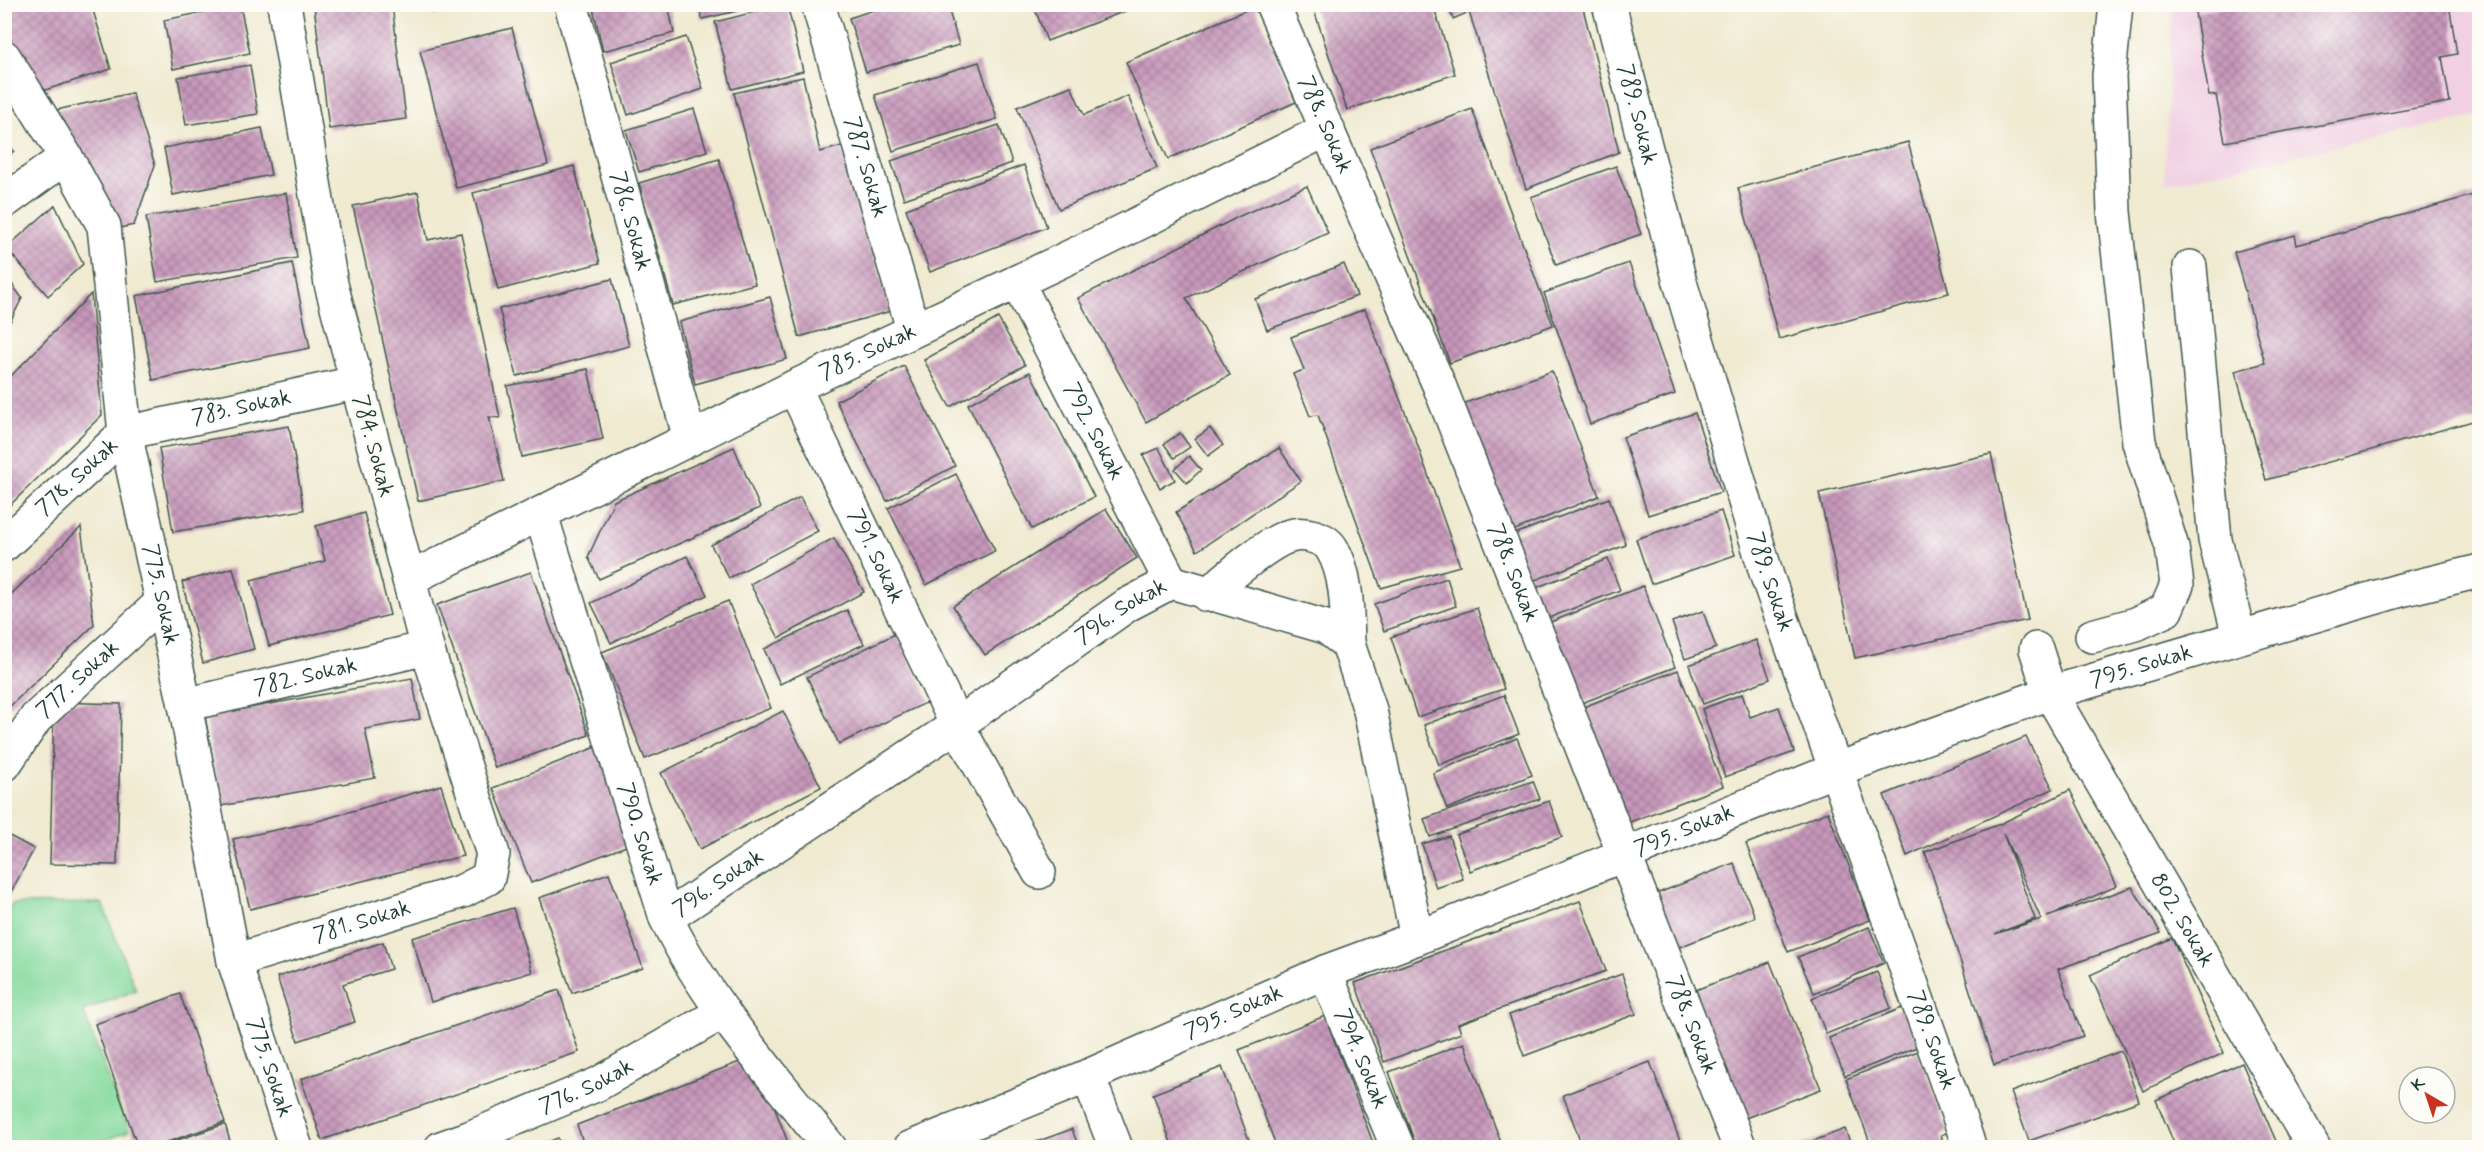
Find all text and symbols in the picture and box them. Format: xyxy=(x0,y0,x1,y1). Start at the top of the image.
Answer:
street label: 789. Sokak xyxy=(1611,61,1664,168)
street label: 788. Sokak xyxy=(1291,72,1359,178)
street label: 787. Sokak xyxy=(838,113,894,221)
street label: 786. Sokak xyxy=(603,168,657,274)
street label: 785. Sokak xyxy=(815,317,921,387)
street label: 792. Sokak xyxy=(1057,378,1130,485)
street label: 783. Sokak xyxy=(189,383,294,432)
street label: 784. Sokak xyxy=(346,392,400,500)
street label: 778. Sokak xyxy=(30,432,125,522)
street label: 791. Sokak xyxy=(841,505,910,608)
street label: 788. Sokak xyxy=(1481,520,1545,626)
street label: 789. Sokak xyxy=(1741,529,1800,636)
street label: 775. Sokak xyxy=(136,541,185,648)
street label: 796. Sokak xyxy=(1070,573,1172,651)
street label: 777. Sokak xyxy=(31,634,125,724)
street label: 795. Sokak xyxy=(2087,638,2196,694)
street label: 782. Sokak xyxy=(251,651,360,702)
street label: 790. Sokak xyxy=(611,779,669,889)
street label: 795. Sokak xyxy=(1630,798,1738,863)
street label: 796. Sokak xyxy=(668,843,769,923)
street label: 802. Sokak xyxy=(2144,868,2220,973)
street label: 781. Sokak xyxy=(310,894,414,950)
street label: 788. Sokak xyxy=(1659,972,1724,1078)
street label: 795. Sokak xyxy=(1180,978,1287,1046)
street label: 789. Sokak xyxy=(1901,987,1962,1094)
street label: 794. Sokak xyxy=(1328,1005,1394,1113)
street label: 775. Sokak xyxy=(240,1014,299,1121)
street label: 776. Sokak xyxy=(535,1052,639,1121)
north arrow xyxy=(2397,1065,2457,1125)
text: K xyxy=(2408,1072,2430,1096)

